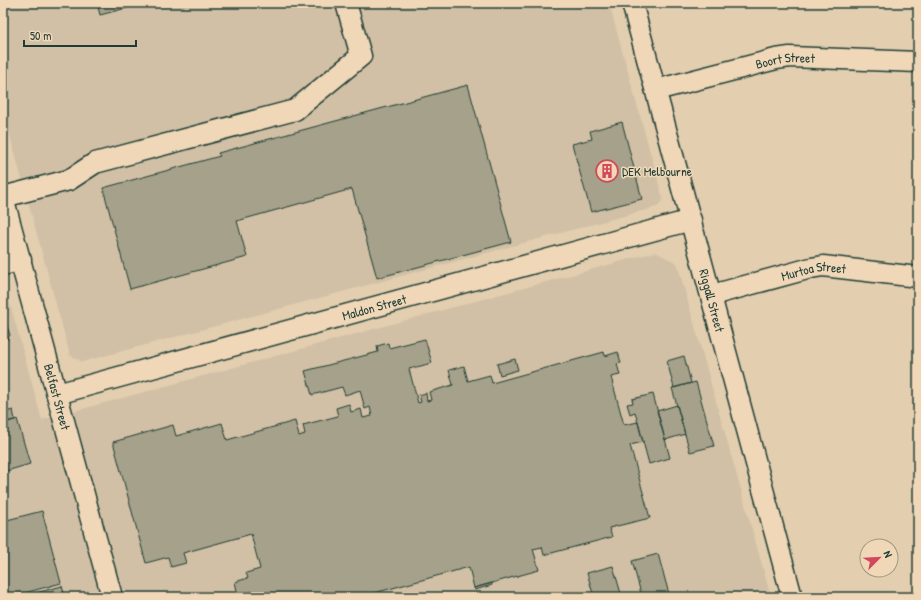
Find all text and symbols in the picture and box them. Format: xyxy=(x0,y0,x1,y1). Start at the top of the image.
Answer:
scale bar xyxy=(24,22,136,48)
text: 50 m xyxy=(30,27,51,44)
street label: Boort Street xyxy=(754,48,816,73)
building icon: DEK Melbourne xyxy=(594,158,620,184)
place label: DEK Melbourne xyxy=(622,162,692,180)
street label: Murtoa Street xyxy=(779,257,848,285)
street label: Riggall Street xyxy=(695,267,729,334)
street label: Maldon Street xyxy=(340,289,409,324)
street label: Belfast Street xyxy=(40,362,75,432)
north arrow xyxy=(859,538,899,578)
text: N xyxy=(881,548,896,560)

